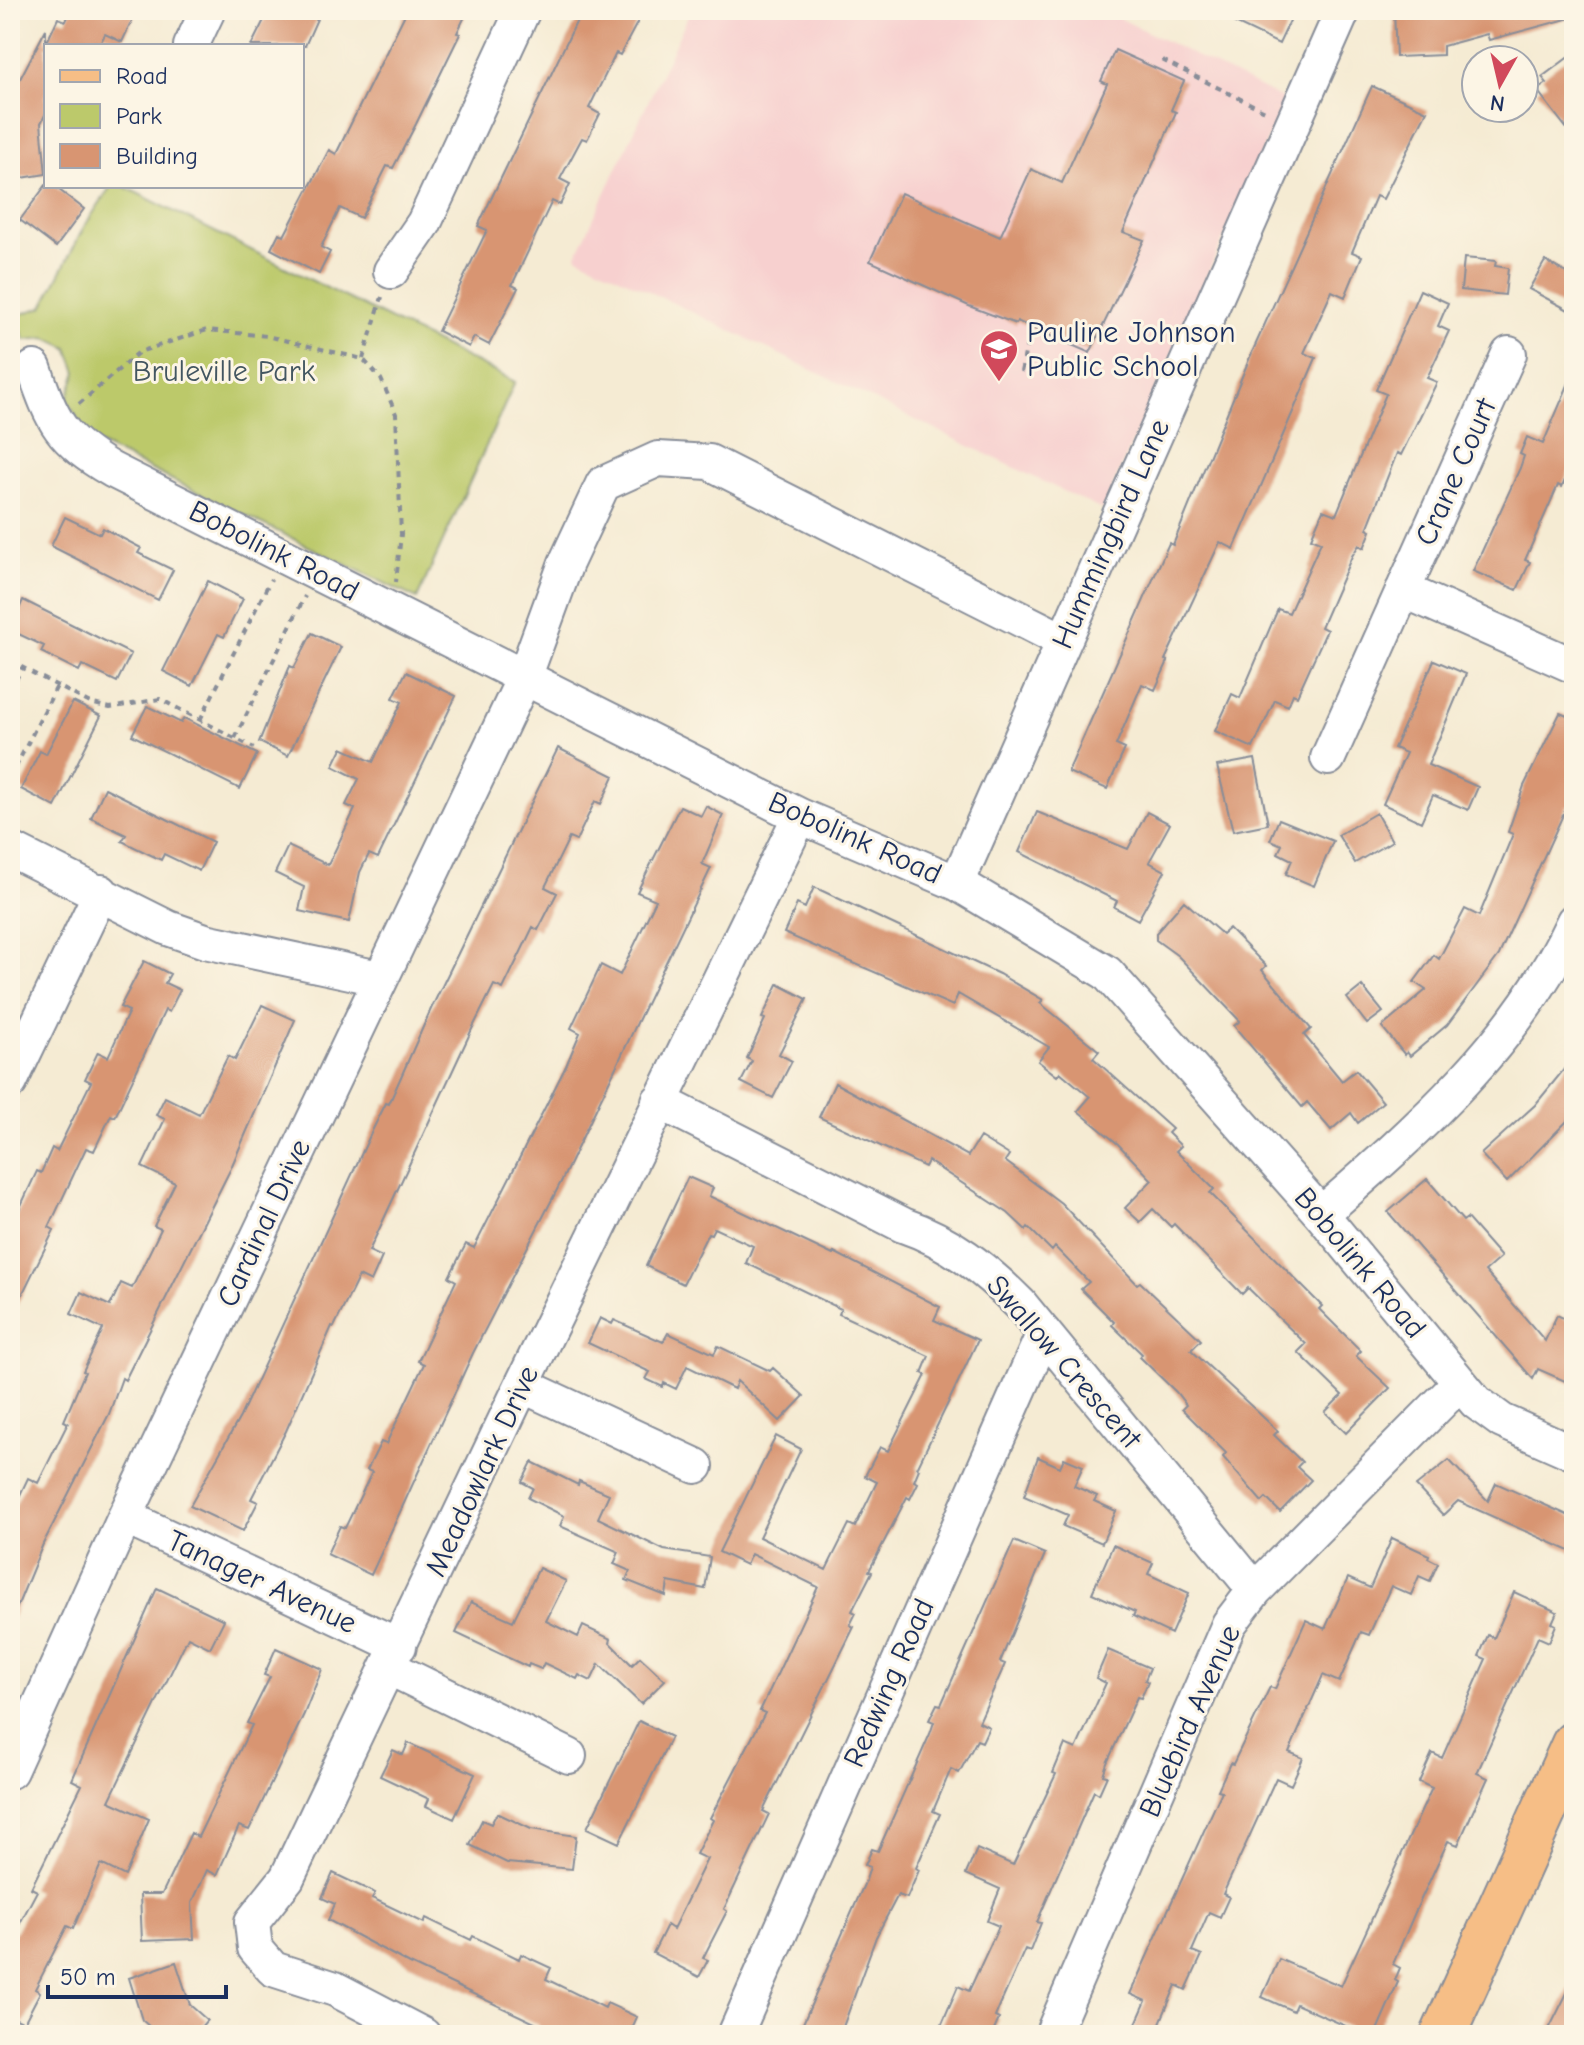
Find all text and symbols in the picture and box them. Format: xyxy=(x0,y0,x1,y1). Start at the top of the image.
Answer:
legend xyxy=(44,44,304,188)
north arrow xyxy=(1460,44,1540,124)
text: Road xyxy=(116,62,168,90)
text: N xyxy=(1488,89,1506,117)
text: Park xyxy=(116,102,162,130)
text: Building xyxy=(116,142,198,170)
place label: Pauline Johnson Public School xyxy=(1027,315,1235,384)
school or university icon: Pauline Johnson Public School xyxy=(978,328,1020,383)
park label: Bruleville Park xyxy=(133,354,316,389)
street label: Crane Court xyxy=(1408,392,1504,551)
street label: Hummingbird Lane xyxy=(1045,414,1177,654)
street label: Bobolink Road xyxy=(183,493,365,609)
street label: Bobolink Road xyxy=(763,784,947,892)
street label: Cardinal Drive xyxy=(210,1134,318,1312)
street label: Bobolink Road xyxy=(1287,1181,1433,1345)
street label: Swallow Crescent xyxy=(979,1268,1150,1457)
street label: Meadowlark Drive xyxy=(418,1360,546,1582)
street label: Tanager Avenue xyxy=(162,1523,362,1641)
street label: Redwing Road xyxy=(836,1593,942,1773)
street label: Bluebird Avenue xyxy=(1132,1619,1248,1823)
scale bar xyxy=(48,1949,226,1999)
text: 50 m xyxy=(60,1963,116,1991)

